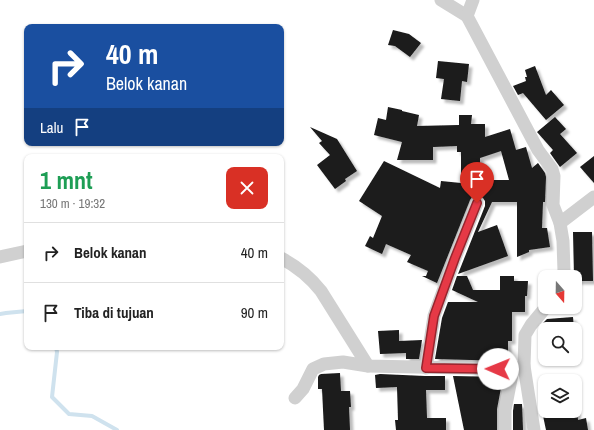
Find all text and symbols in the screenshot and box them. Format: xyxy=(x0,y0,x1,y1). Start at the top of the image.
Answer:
text: 40 m xyxy=(106,35,158,73)
icon: right xyxy=(40,40,92,92)
text: Belok kanan xyxy=(106,71,187,96)
icon: arrive xyxy=(71,116,93,138)
text: Lalu xyxy=(40,117,63,138)
pin xyxy=(460,162,494,203)
text: 1 mnt xyxy=(40,164,93,196)
button: close xyxy=(226,167,268,209)
icon: arrive xyxy=(466,168,488,190)
text: 130 m · 19:32 xyxy=(40,195,105,212)
icon: right xyxy=(40,242,62,264)
text: Belok kanan xyxy=(74,242,146,263)
text: 40 m xyxy=(241,242,268,263)
north arrow xyxy=(538,270,582,314)
map controls xyxy=(538,270,582,418)
icon: arrive xyxy=(40,302,62,324)
text: Tiba di tujuan xyxy=(74,302,154,323)
text: 90 m xyxy=(241,302,268,323)
button: search xyxy=(538,322,582,366)
position arrow xyxy=(477,348,519,390)
button: layers xyxy=(538,374,582,418)

